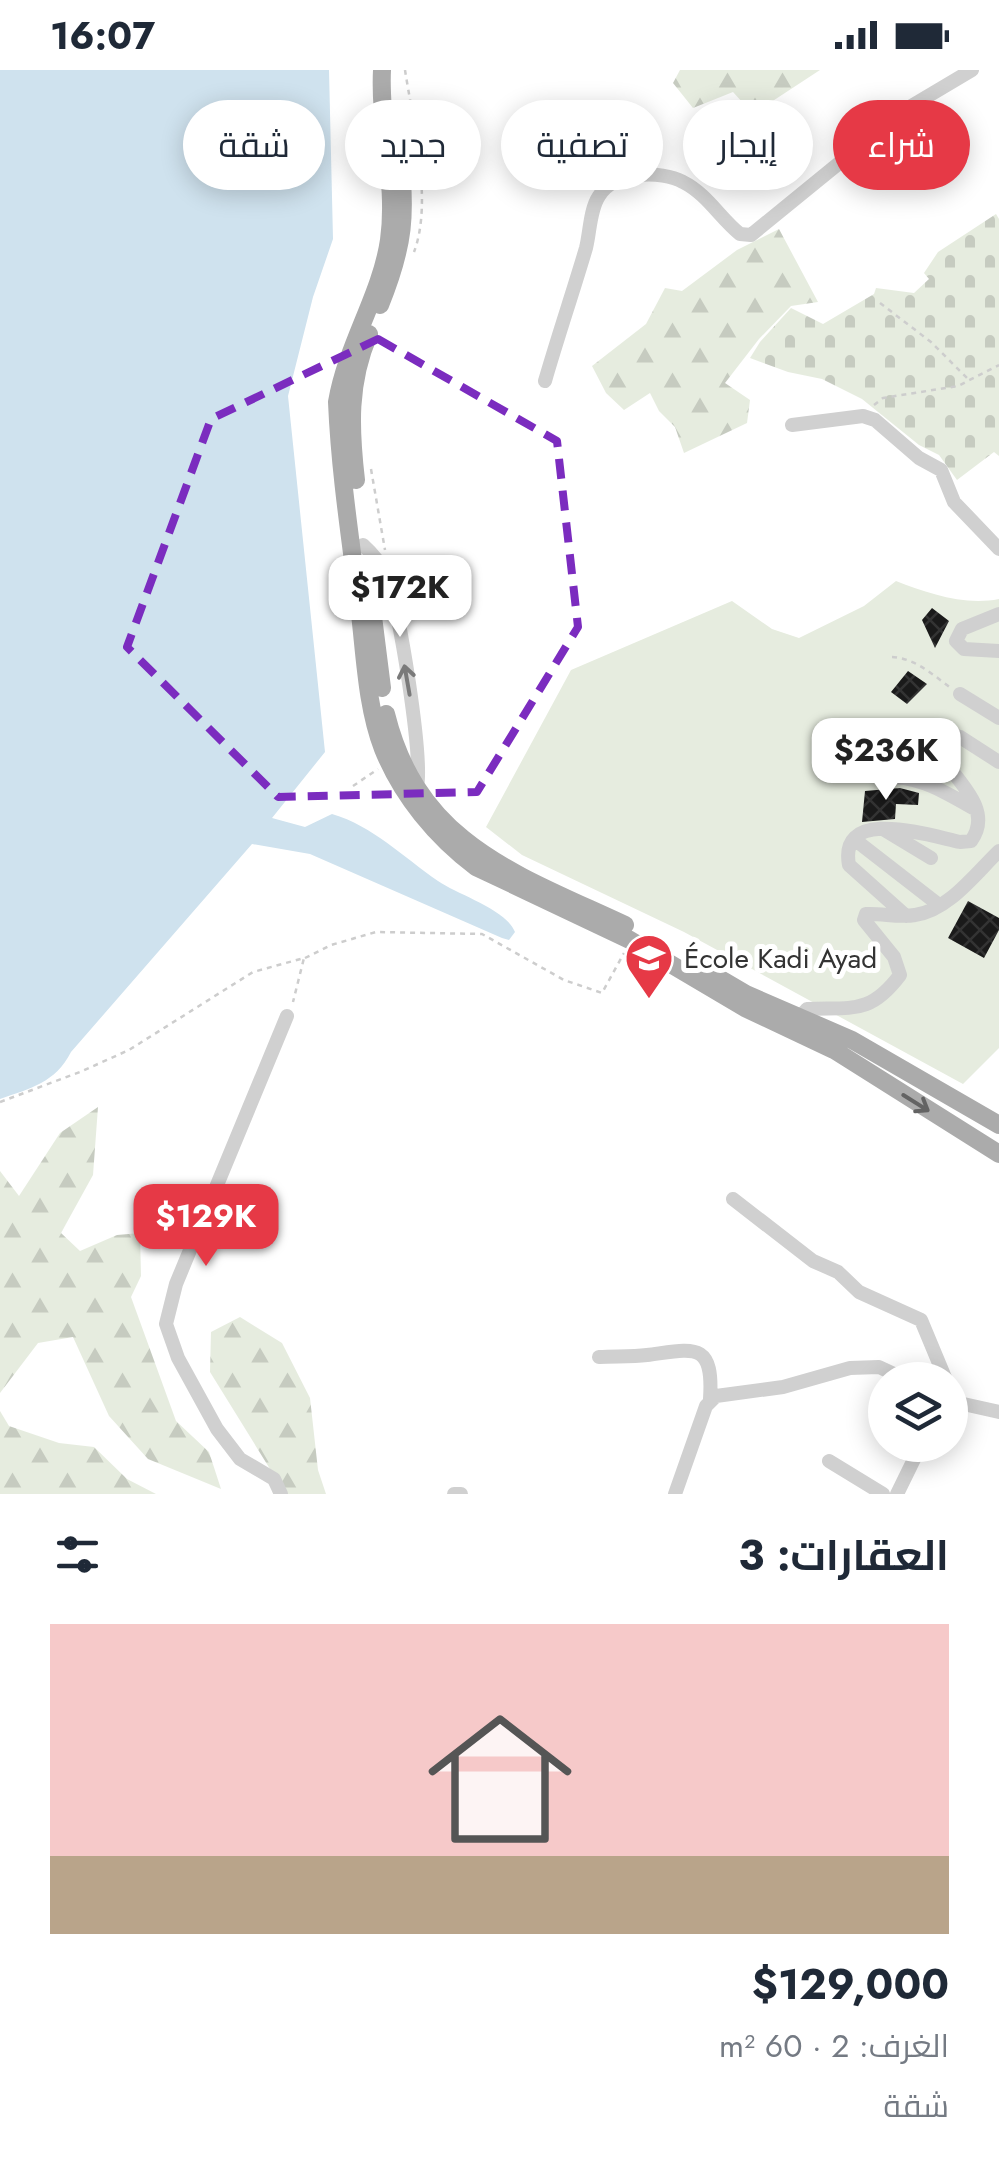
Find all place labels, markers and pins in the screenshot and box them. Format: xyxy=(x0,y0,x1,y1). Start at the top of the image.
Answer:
pin: $172K xyxy=(330,555,470,640)
pin: $236K xyxy=(816,718,956,803)
school or university icon: École Kadi Ayad xyxy=(623,932,675,1000)
place label: École Kadi Ayad xyxy=(684,938,877,979)
pin: $129K xyxy=(136,1184,276,1269)

